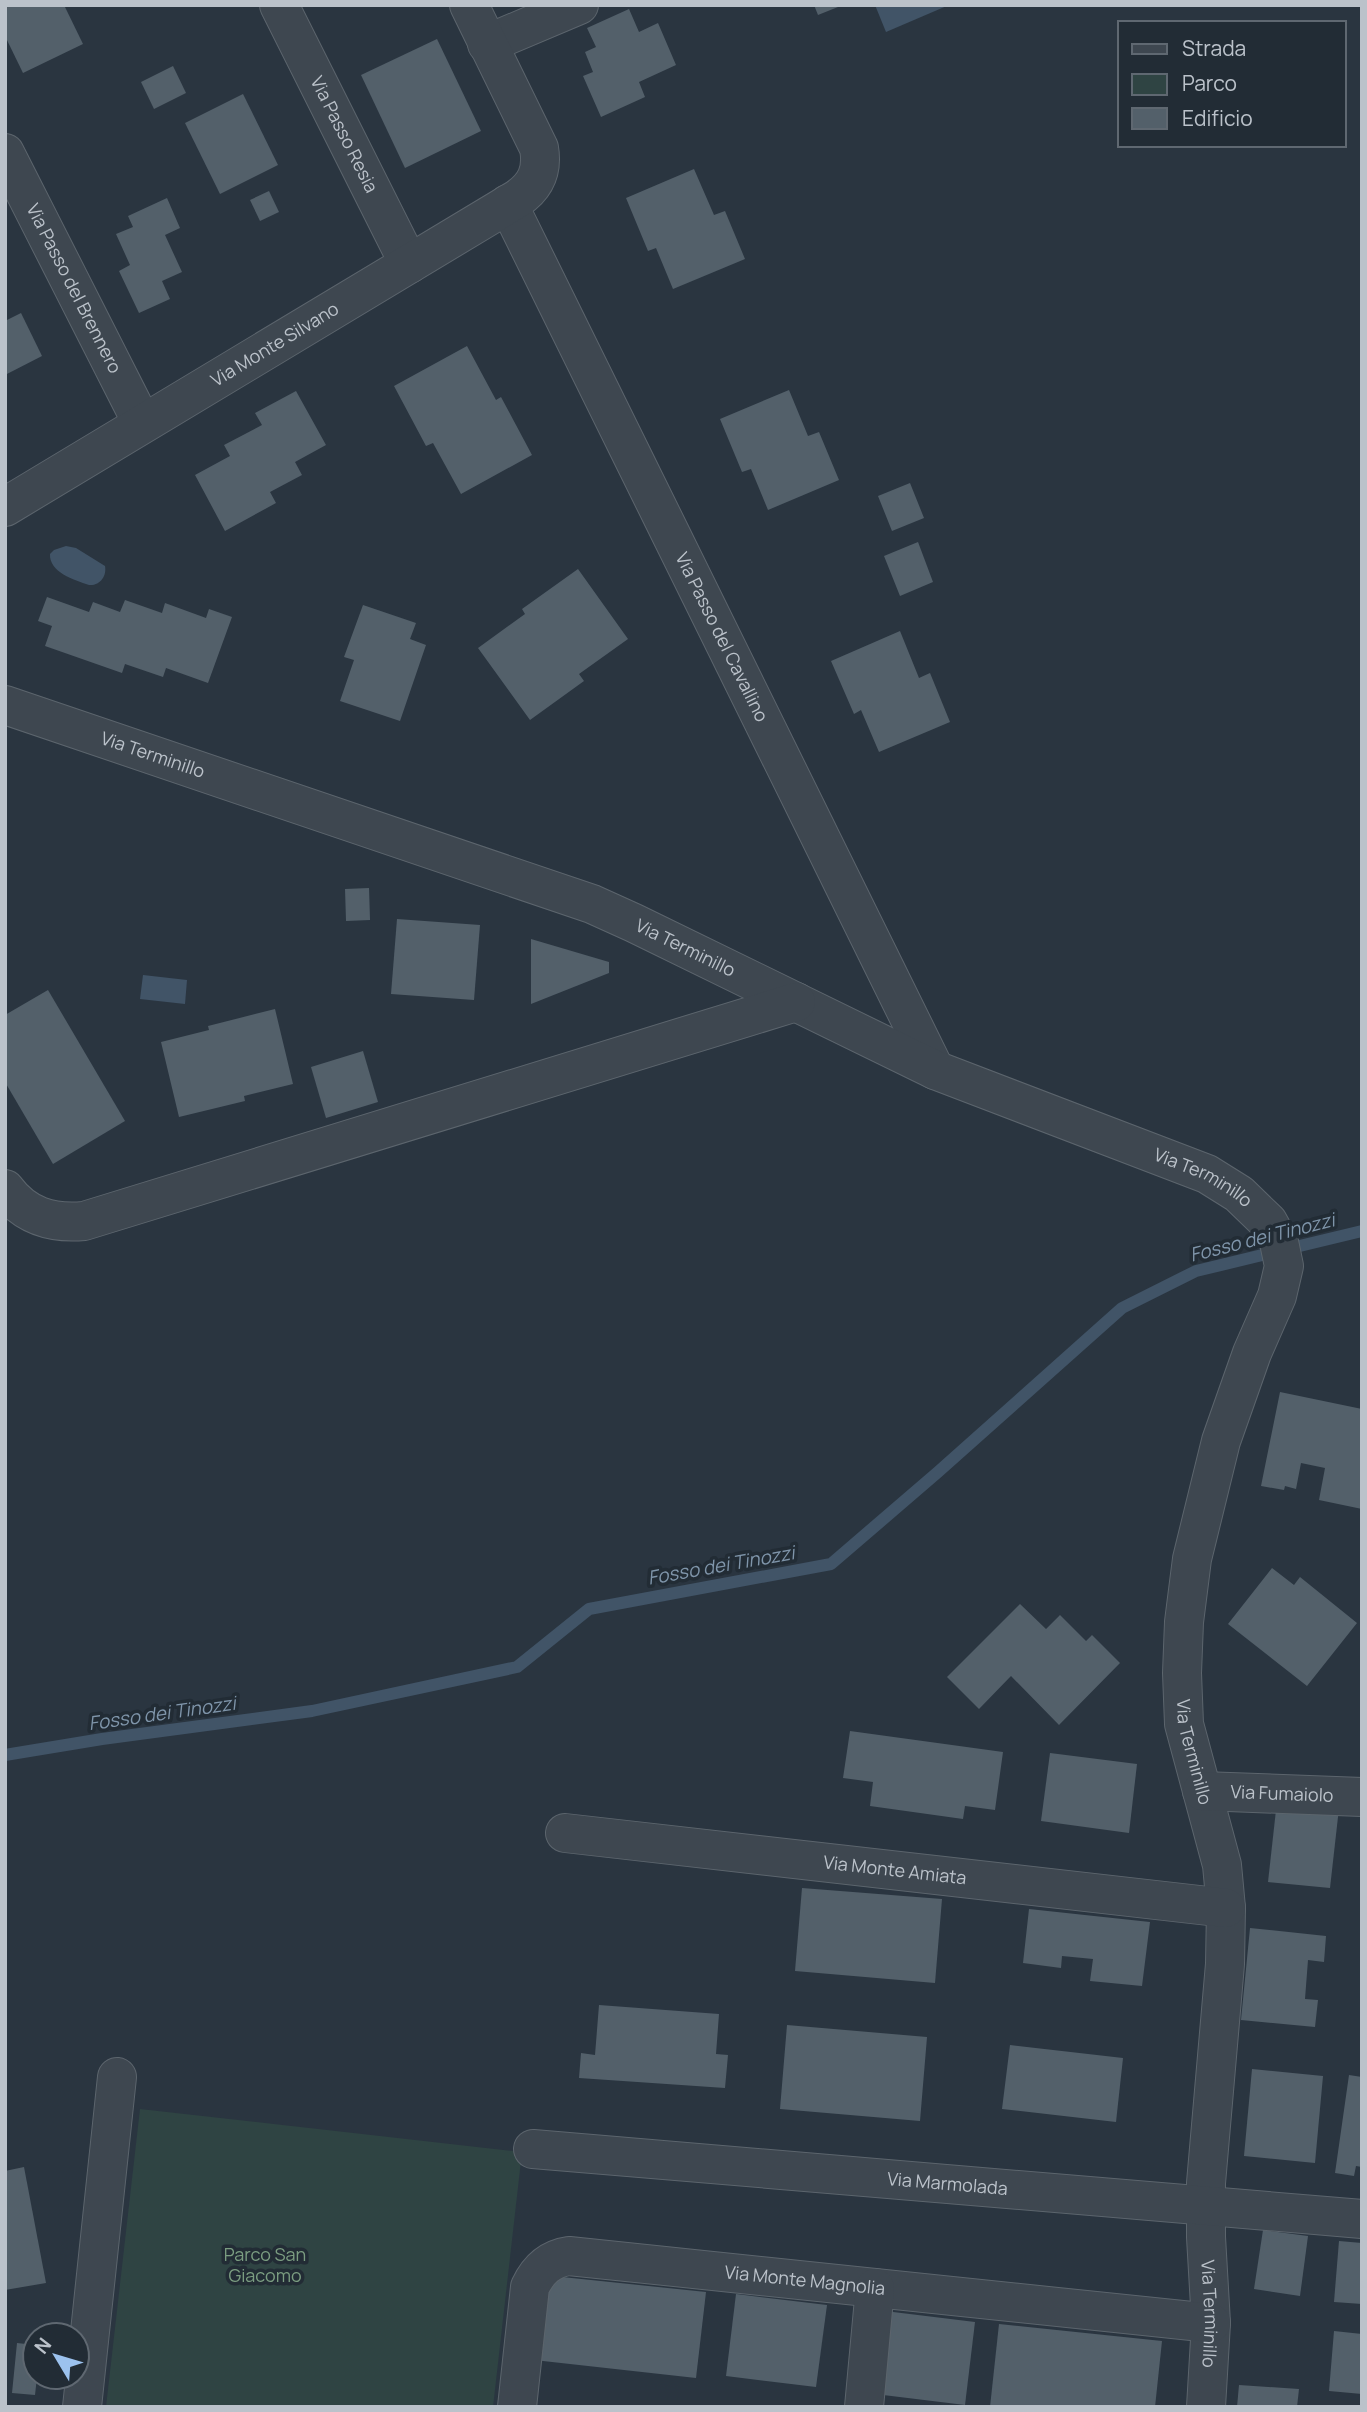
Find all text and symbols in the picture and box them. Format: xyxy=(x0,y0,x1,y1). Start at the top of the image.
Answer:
legend xyxy=(1118,21,1346,147)
text: Strada xyxy=(1182,34,1246,62)
text: Parco xyxy=(1182,69,1237,97)
street label: Via Passo Resia xyxy=(306,72,384,197)
text: Edificio xyxy=(1182,104,1253,132)
street label: Via Passo del Brennero xyxy=(22,199,128,377)
street label: Via Monte Silvano xyxy=(206,296,343,391)
street label: Via Passo del Cavallino xyxy=(671,548,774,725)
street label: Via Terminillo xyxy=(98,725,208,783)
street label: Via Terminillo xyxy=(632,913,740,982)
street label: Via Terminillo xyxy=(1151,1142,1258,1212)
water label: Fosso dei Tinozzi xyxy=(1187,1206,1340,1268)
water label: Fosso dei Tinozzi xyxy=(646,1539,799,1591)
water label: Fosso dei Tinozzi xyxy=(87,1689,240,1736)
street label: Via Terminillo xyxy=(1172,1699,1218,1807)
street label: Via Fumaiolo xyxy=(1230,1779,1334,1807)
street label: Via Monte Amiata xyxy=(822,1849,968,1889)
street label: Via Marmolada xyxy=(886,2166,1009,2200)
park label: Parco San Giacomo xyxy=(224,2242,306,2287)
street label: Via Monte Magnolia xyxy=(724,2259,886,2300)
street label: Via Terminillo xyxy=(1196,2259,1224,2369)
north arrow xyxy=(21,2321,91,2391)
text: N xyxy=(28,2332,57,2359)

